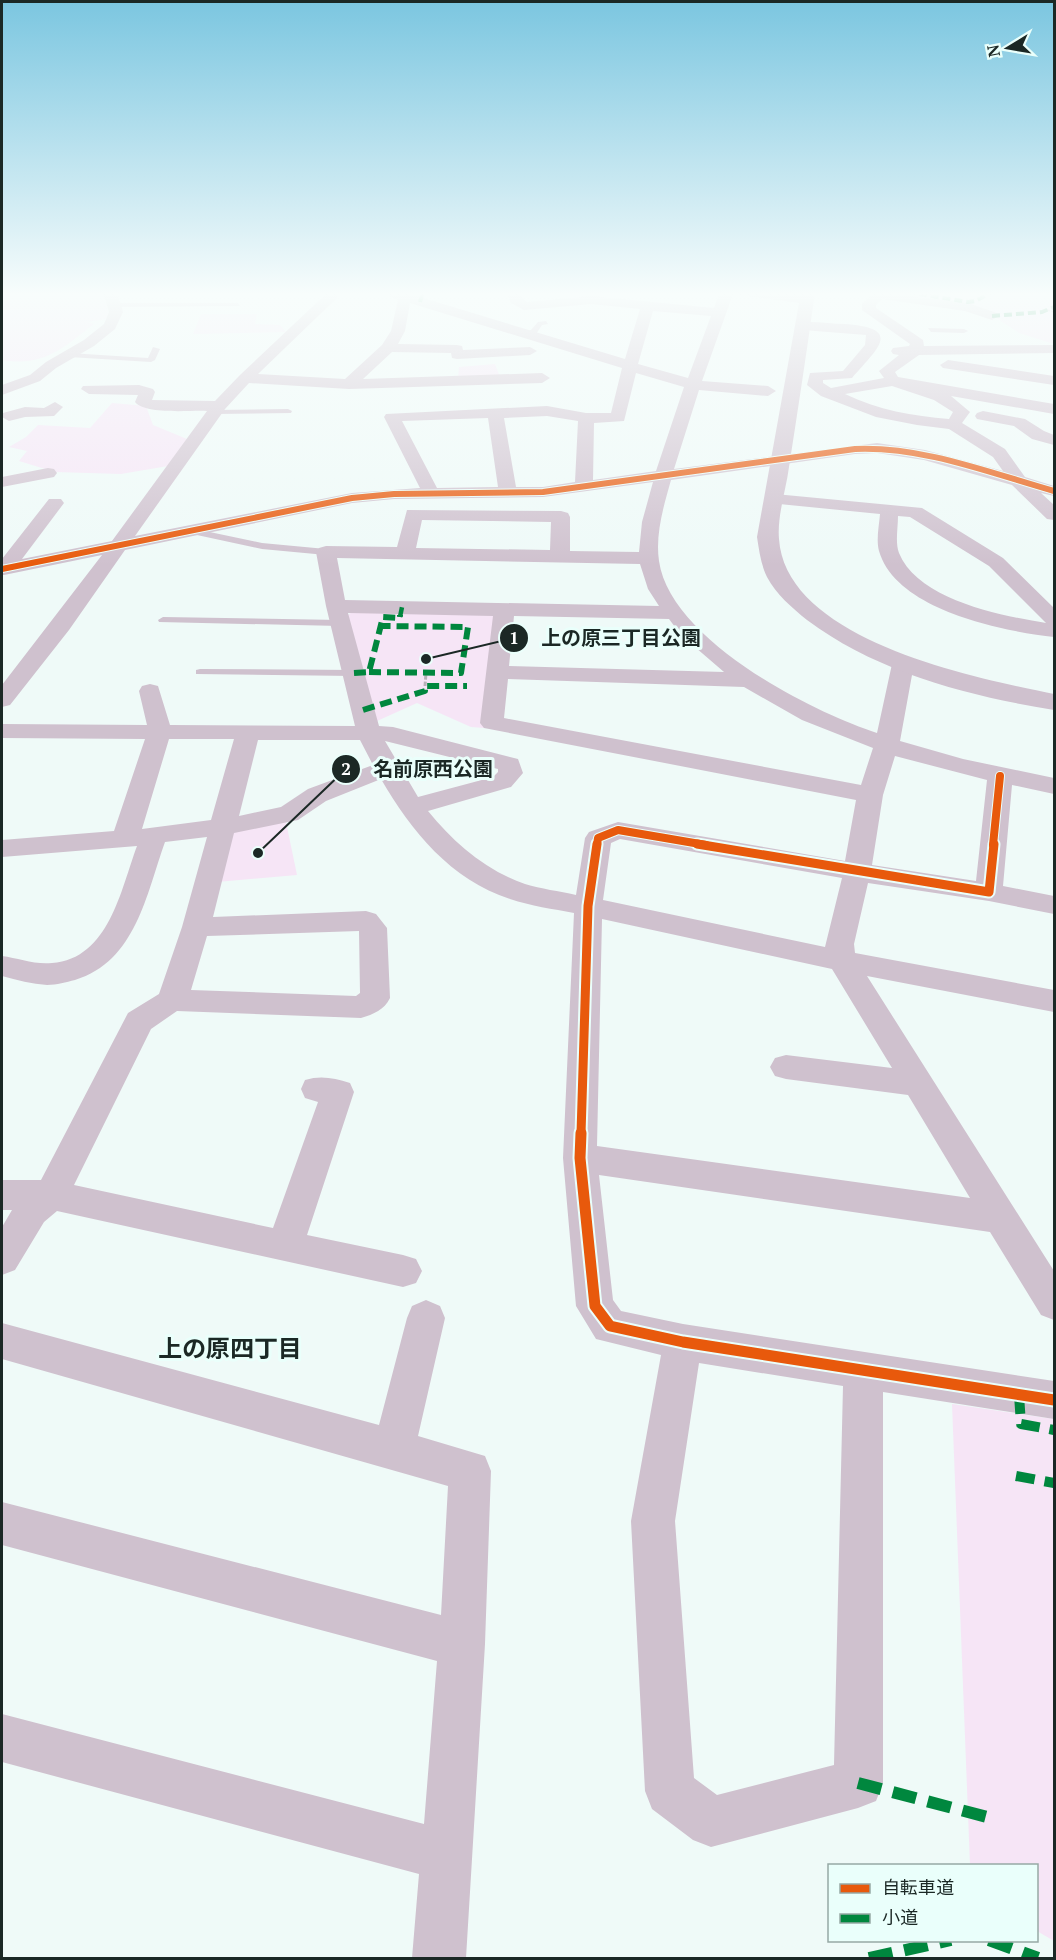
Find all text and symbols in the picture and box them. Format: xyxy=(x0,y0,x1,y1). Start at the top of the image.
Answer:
north arrow xyxy=(978,18,1038,78)
text: N xyxy=(981,43,1005,59)
callout: 上の原三丁目公園 xyxy=(499,619,713,657)
text: 上の原三丁目公園 xyxy=(541,624,701,651)
text: 1 xyxy=(509,625,519,649)
callout: 名前原西公園 xyxy=(331,750,505,788)
text: 名前原西公園 xyxy=(373,755,493,782)
text: 2 xyxy=(341,756,351,780)
district label: 上の原四丁目 xyxy=(158,1332,302,1364)
legend xyxy=(828,1864,1038,1942)
text: 自転車道 xyxy=(882,1875,954,1899)
text: 小道 xyxy=(882,1905,918,1929)

